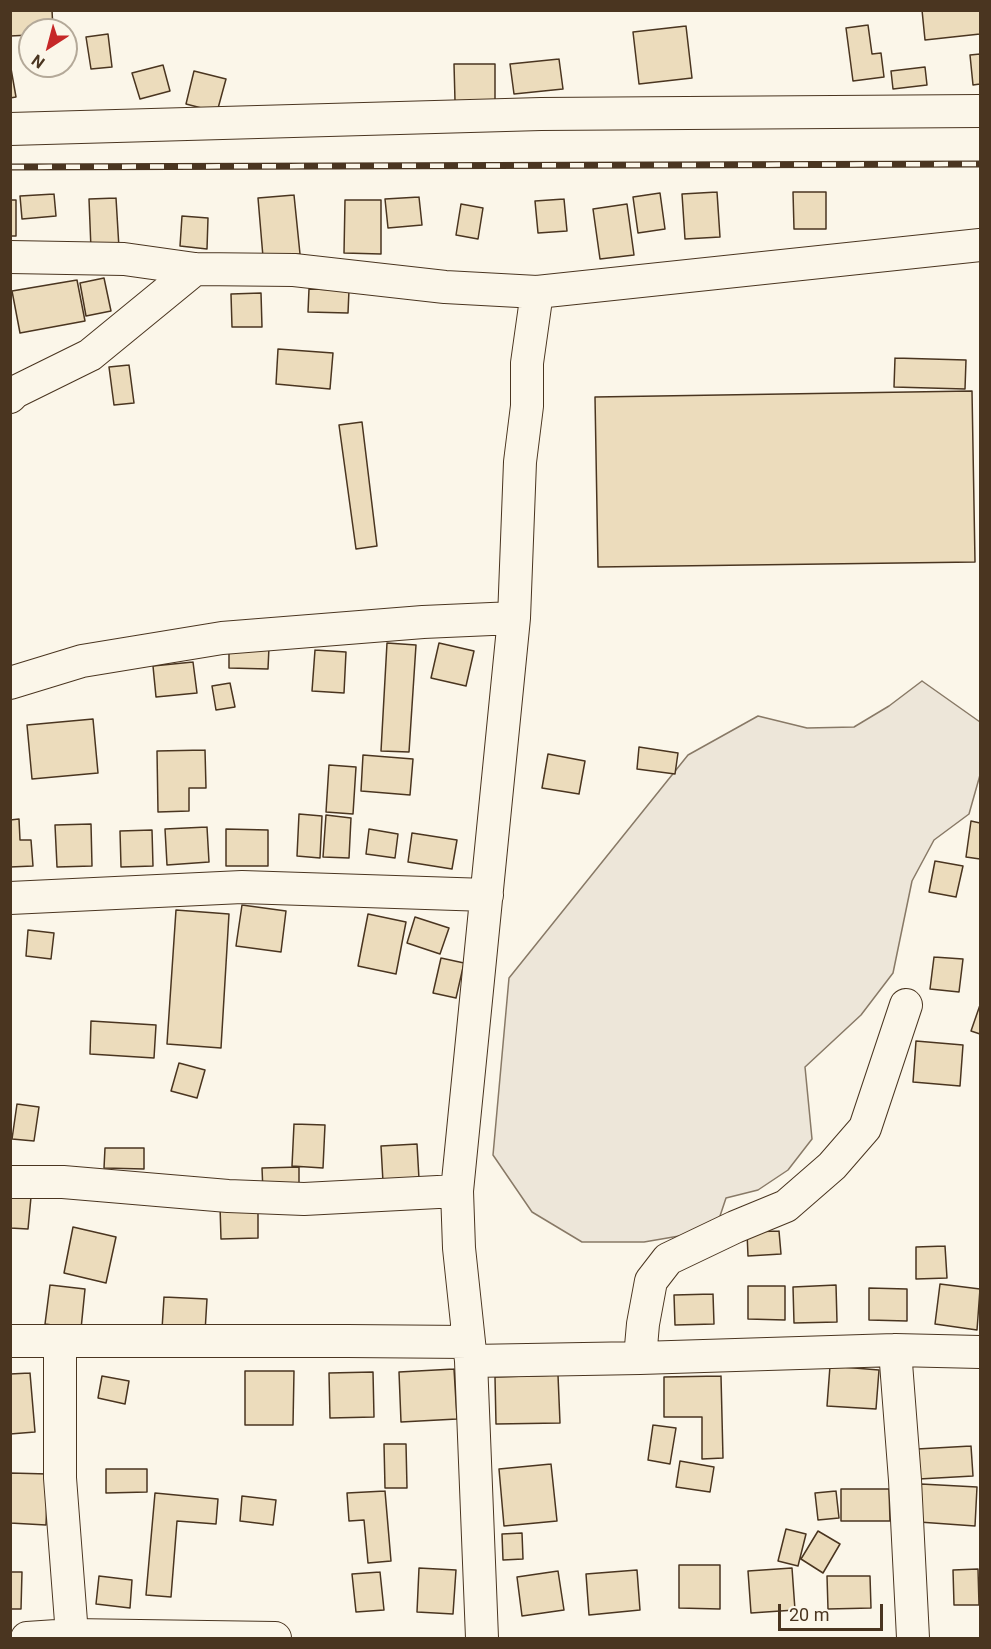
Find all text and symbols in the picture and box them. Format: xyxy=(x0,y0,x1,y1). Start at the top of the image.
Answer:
north arrow xyxy=(18,18,78,78)
text: N xyxy=(28,50,48,72)
scale bar xyxy=(781,1592,886,1630)
text: 20 m xyxy=(789,1604,829,1625)

